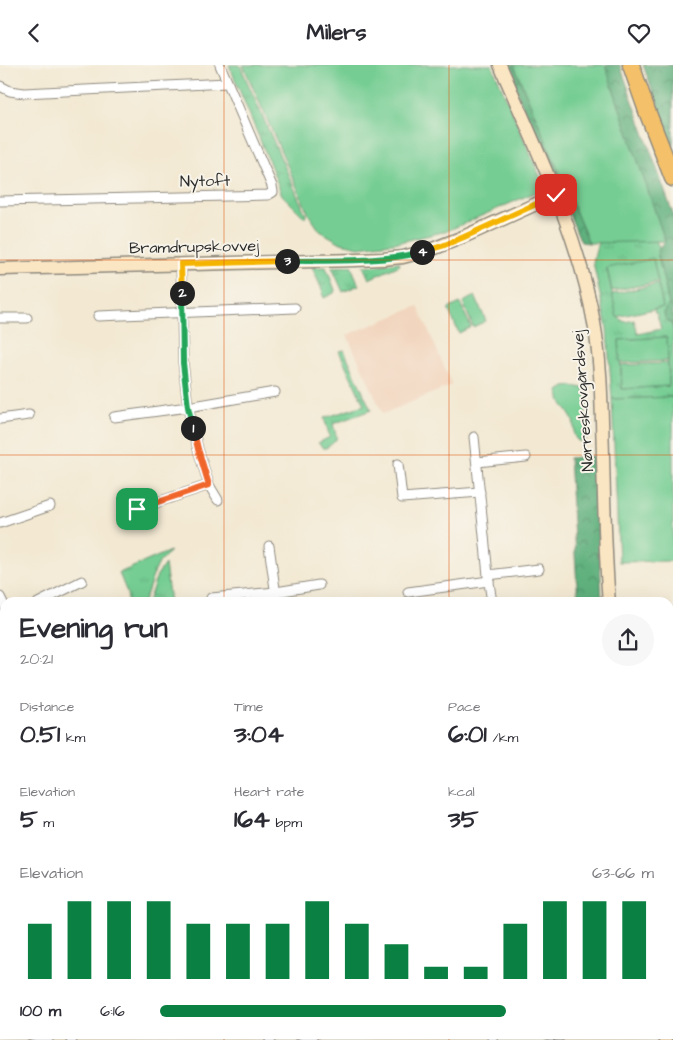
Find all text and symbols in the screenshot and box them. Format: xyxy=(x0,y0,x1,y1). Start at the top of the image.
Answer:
text: Milers xyxy=(306,17,367,48)
icon: back xyxy=(20,19,48,47)
icon: heart xyxy=(625,19,653,47)
street label: Nytoft xyxy=(180,170,231,193)
pin xyxy=(535,174,577,216)
icon: check xyxy=(542,181,570,209)
street label: Bramdrupskovvej xyxy=(129,235,259,259)
pin: 4 xyxy=(410,239,434,265)
text: 4 xyxy=(418,242,427,262)
pin: 3 xyxy=(274,249,300,273)
text: 3 xyxy=(284,251,291,271)
pin: 2 xyxy=(170,281,194,305)
text: 2 xyxy=(178,283,187,303)
street label: Nørreskovgårdsvej xyxy=(567,329,600,472)
pin: 1 xyxy=(180,415,206,441)
text: 1 xyxy=(193,418,194,438)
pin xyxy=(116,488,158,530)
icon: arrive xyxy=(123,495,151,523)
text: Evening run xyxy=(20,609,168,648)
button: share xyxy=(602,614,654,666)
text: 20:21 xyxy=(20,648,53,670)
text: Distance xyxy=(20,697,74,717)
text: Time xyxy=(234,697,263,717)
text: Pace xyxy=(448,697,480,717)
text: 0.51 xyxy=(20,717,60,752)
text: 3:04 xyxy=(234,717,284,752)
text: 6:01 xyxy=(448,717,487,752)
text: km xyxy=(60,728,85,748)
text: /km xyxy=(487,728,518,748)
text: Elevation xyxy=(20,782,75,802)
text: Heart rate xyxy=(234,782,304,802)
text: kcal xyxy=(448,782,475,802)
text: 5 xyxy=(20,802,38,837)
text: 164 xyxy=(234,802,270,837)
text: 35 xyxy=(448,802,478,837)
text: m xyxy=(38,813,54,833)
text: bpm xyxy=(270,813,302,833)
text: Elevation xyxy=(20,862,83,884)
text: 63–66 m xyxy=(592,862,654,884)
text: 100 m xyxy=(20,1000,61,1022)
text: 6:16 xyxy=(100,1000,125,1022)

